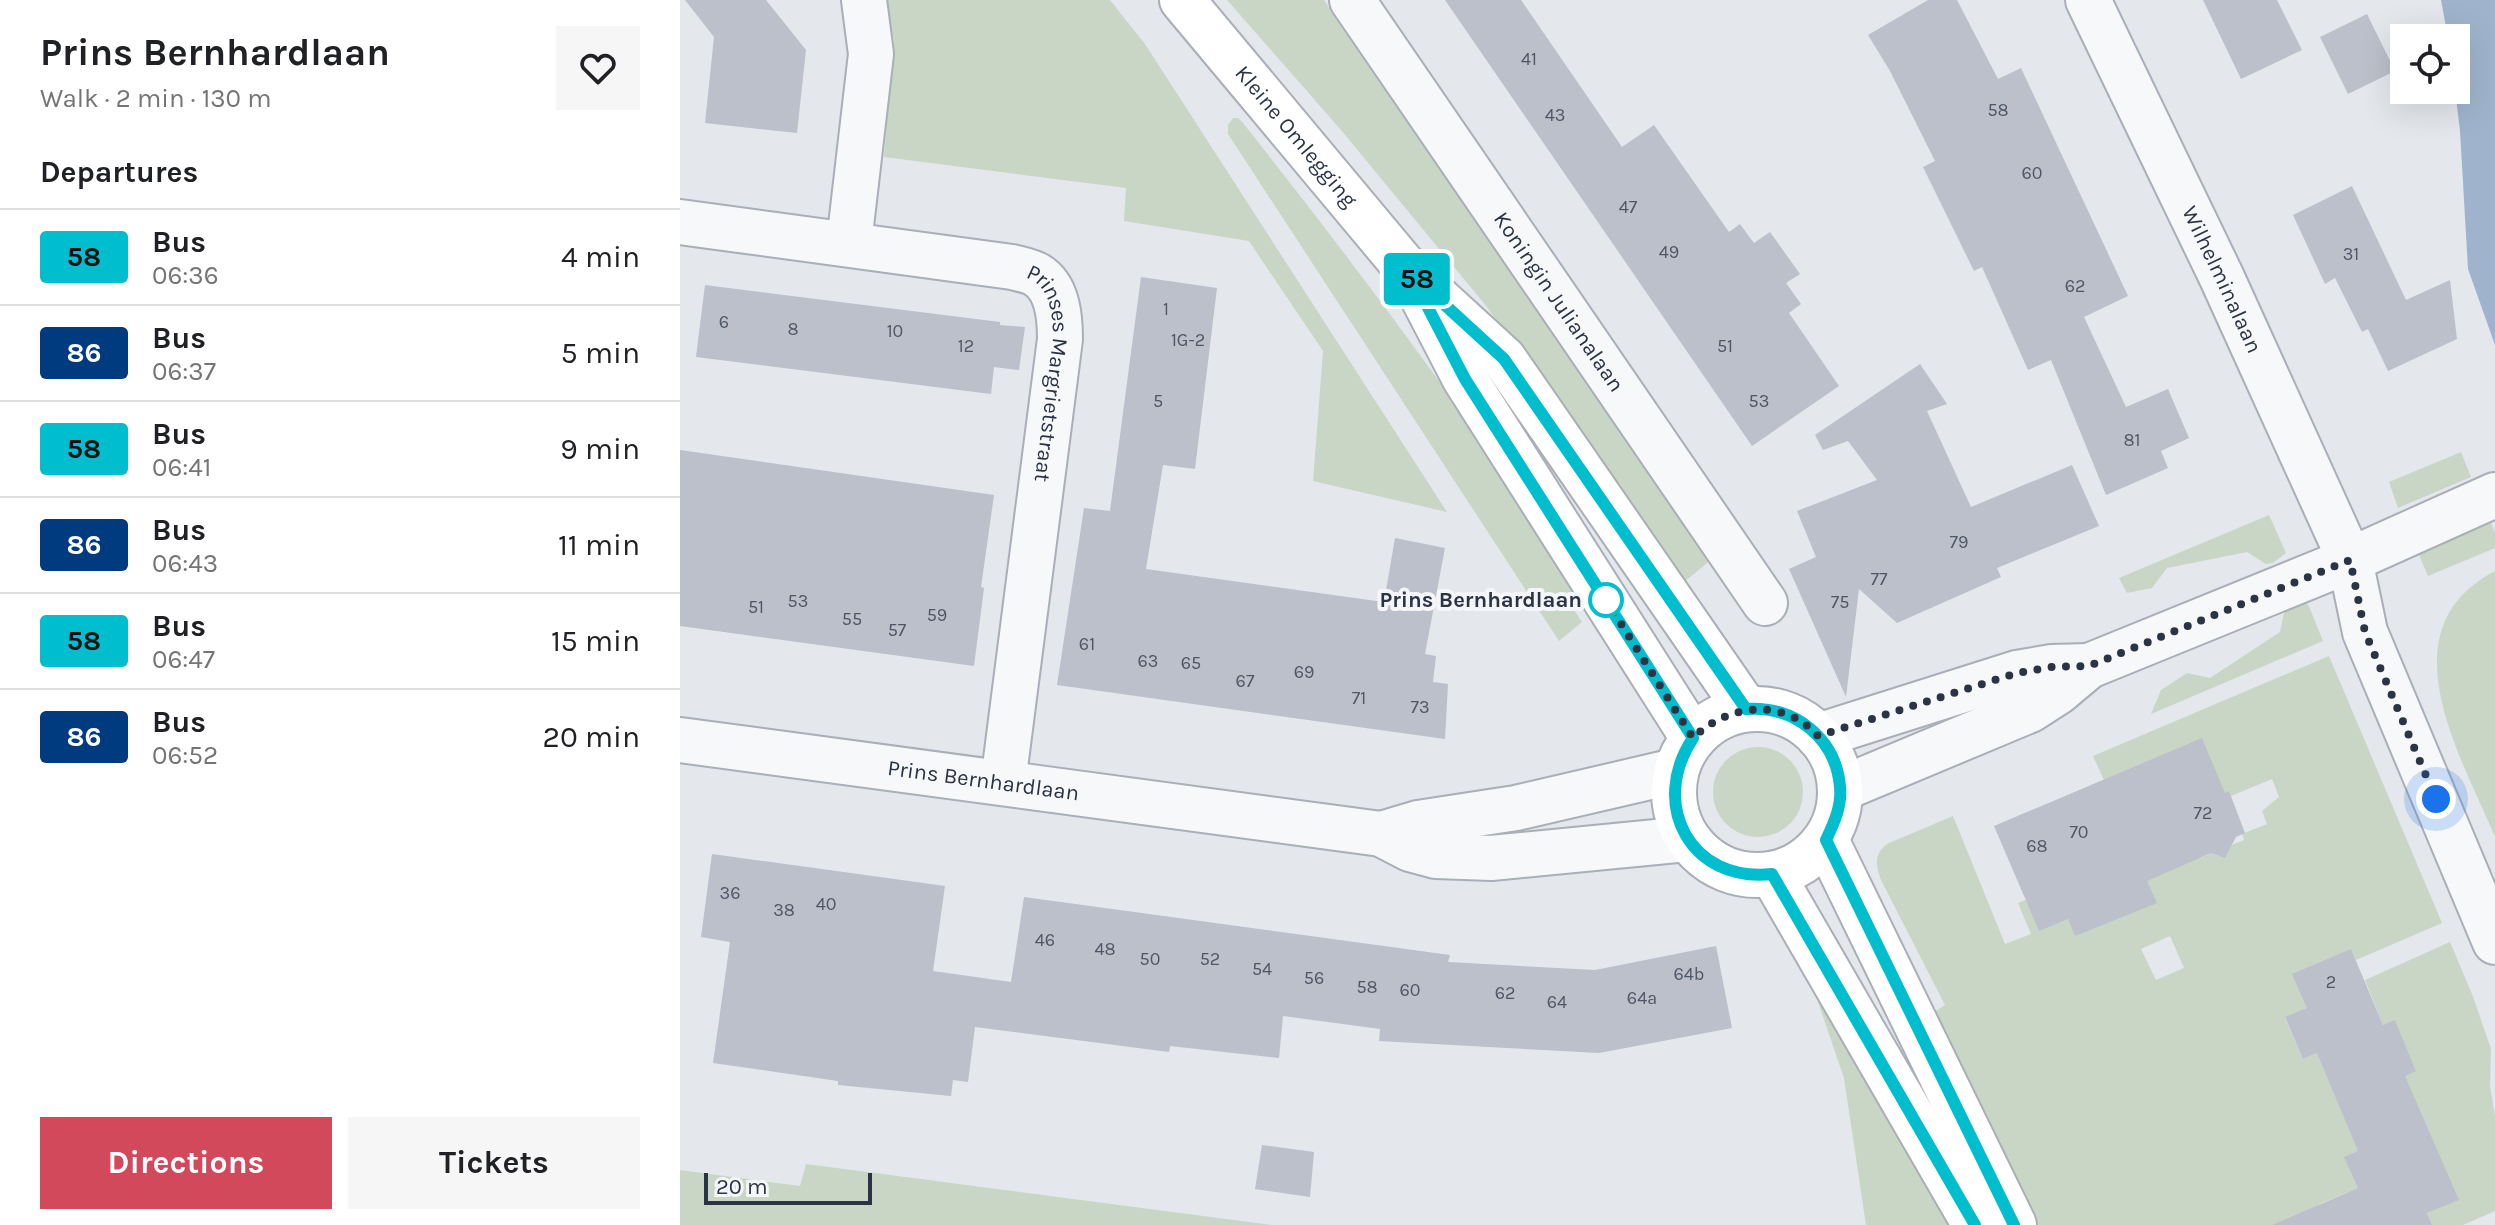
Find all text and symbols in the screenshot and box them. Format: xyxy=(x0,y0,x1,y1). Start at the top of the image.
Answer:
map controls xyxy=(2390,24,2470,104)
button: locate xyxy=(2390,24,2470,104)
button: heart xyxy=(556,26,640,110)
text: Prins Bernhardlaan xyxy=(40,30,390,75)
house number: 41 xyxy=(1521,48,1537,70)
street label: Kleine Omlegging xyxy=(1230,60,1363,213)
text: Walk · 2 min · 130 m xyxy=(40,83,272,114)
house number: 58 xyxy=(1987,99,2009,121)
house number: 43 xyxy=(1545,104,1565,126)
text: Departures xyxy=(40,154,198,190)
house number: 60 xyxy=(2022,162,2043,184)
house number: 47 xyxy=(1619,196,1638,218)
street label: Wilhelminalaan xyxy=(2176,202,2267,357)
street label: Koningin Julianalaan xyxy=(1488,207,1630,397)
text: Bus xyxy=(152,224,206,260)
text: 4 min xyxy=(561,239,640,275)
text: 58 xyxy=(67,240,101,273)
house number: 49 xyxy=(1659,241,1679,263)
house number: 31 xyxy=(2343,243,2359,265)
line badge: 58 xyxy=(1381,253,1453,305)
street label: Prinses Margrietstraat xyxy=(1023,259,1073,484)
text: 06:36 xyxy=(152,260,219,291)
text: 58 xyxy=(1400,262,1434,295)
house number: 62 xyxy=(2065,275,2085,297)
house number: 1 xyxy=(1163,298,1169,320)
house number: 6 xyxy=(719,311,729,333)
house number: 8 xyxy=(787,318,799,340)
text: Bus xyxy=(152,320,206,356)
house number: 10 xyxy=(887,320,903,342)
house number: 1G-2 xyxy=(1171,329,1205,351)
text: 5 min xyxy=(561,335,640,371)
house number: 12 xyxy=(958,335,974,357)
house number: 51 xyxy=(1717,335,1733,357)
text: 86 xyxy=(66,336,102,369)
text: 06:37 xyxy=(152,356,216,387)
house number: 5 xyxy=(1153,390,1163,412)
house number: 53 xyxy=(1749,390,1769,412)
text: Bus xyxy=(152,416,206,452)
house number: 81 xyxy=(2123,429,2141,451)
text: 9 min xyxy=(560,431,640,467)
text: 58 xyxy=(67,432,101,465)
text: 06:41 xyxy=(152,452,211,483)
text: Bus xyxy=(152,512,206,548)
text: 11 min xyxy=(558,527,640,563)
text: 86 xyxy=(66,528,102,561)
house number: 79 xyxy=(1950,531,1968,553)
text: 06:43 xyxy=(152,548,218,579)
house number: 77 xyxy=(1871,568,1888,590)
marker: Prins Bernhardlaan xyxy=(1589,583,1623,617)
place label: Prins Bernhardlaan xyxy=(1379,587,1582,613)
house number: 53 xyxy=(788,590,808,612)
house number: 75 xyxy=(1831,591,1849,613)
house number: 51 xyxy=(748,596,764,618)
house number: 59 xyxy=(927,604,947,626)
text: Bus xyxy=(152,608,206,644)
house number: 55 xyxy=(842,608,862,630)
house number: 57 xyxy=(888,619,907,641)
text: 15 min xyxy=(551,623,640,659)
text: 58 xyxy=(67,624,101,657)
house number: 61 xyxy=(1079,633,1095,655)
text: 06:47 xyxy=(152,644,215,675)
house number: 63 xyxy=(1138,650,1158,672)
house number: 65 xyxy=(1181,652,1201,674)
house number: 69 xyxy=(1294,661,1314,683)
house number: 67 xyxy=(1236,670,1255,692)
house number: 71 xyxy=(1352,687,1366,709)
house number: 73 xyxy=(1410,696,1430,718)
text: Bus xyxy=(152,704,206,740)
text: 20 min xyxy=(543,719,640,755)
text: 86 xyxy=(66,720,102,753)
text: 06:52 xyxy=(152,740,218,771)
street label: Prins Bernhardlaan xyxy=(886,755,1081,806)
your location xyxy=(2416,779,2456,819)
house number: 72 xyxy=(2194,802,2212,824)
house number: 70 xyxy=(2069,821,2089,843)
house number: 68 xyxy=(2026,835,2048,857)
house number: 36 xyxy=(720,882,740,904)
house number: 40 xyxy=(816,893,836,915)
house number: 38 xyxy=(773,899,795,921)
house number: 46 xyxy=(1035,929,1055,951)
house number: 48 xyxy=(1094,938,1116,960)
house number: 50 xyxy=(1140,948,1160,970)
house number: 52 xyxy=(1200,948,1220,970)
house number: 54 xyxy=(1252,958,1272,980)
house number: 64b xyxy=(1673,963,1705,985)
house number: 56 xyxy=(1304,967,1324,989)
house number: 2 xyxy=(2326,971,2336,993)
house number: 58 xyxy=(1356,976,1378,998)
house number: 60 xyxy=(1400,979,1421,1001)
house number: 62 xyxy=(1495,982,1515,1004)
house number: 64a xyxy=(1627,987,1657,1009)
house number: 64 xyxy=(1547,991,1567,1013)
button: Directions xyxy=(40,1117,332,1209)
button: Tickets xyxy=(348,1117,640,1209)
scale bar xyxy=(704,1169,872,1205)
text: 20 m xyxy=(716,1174,768,1200)

